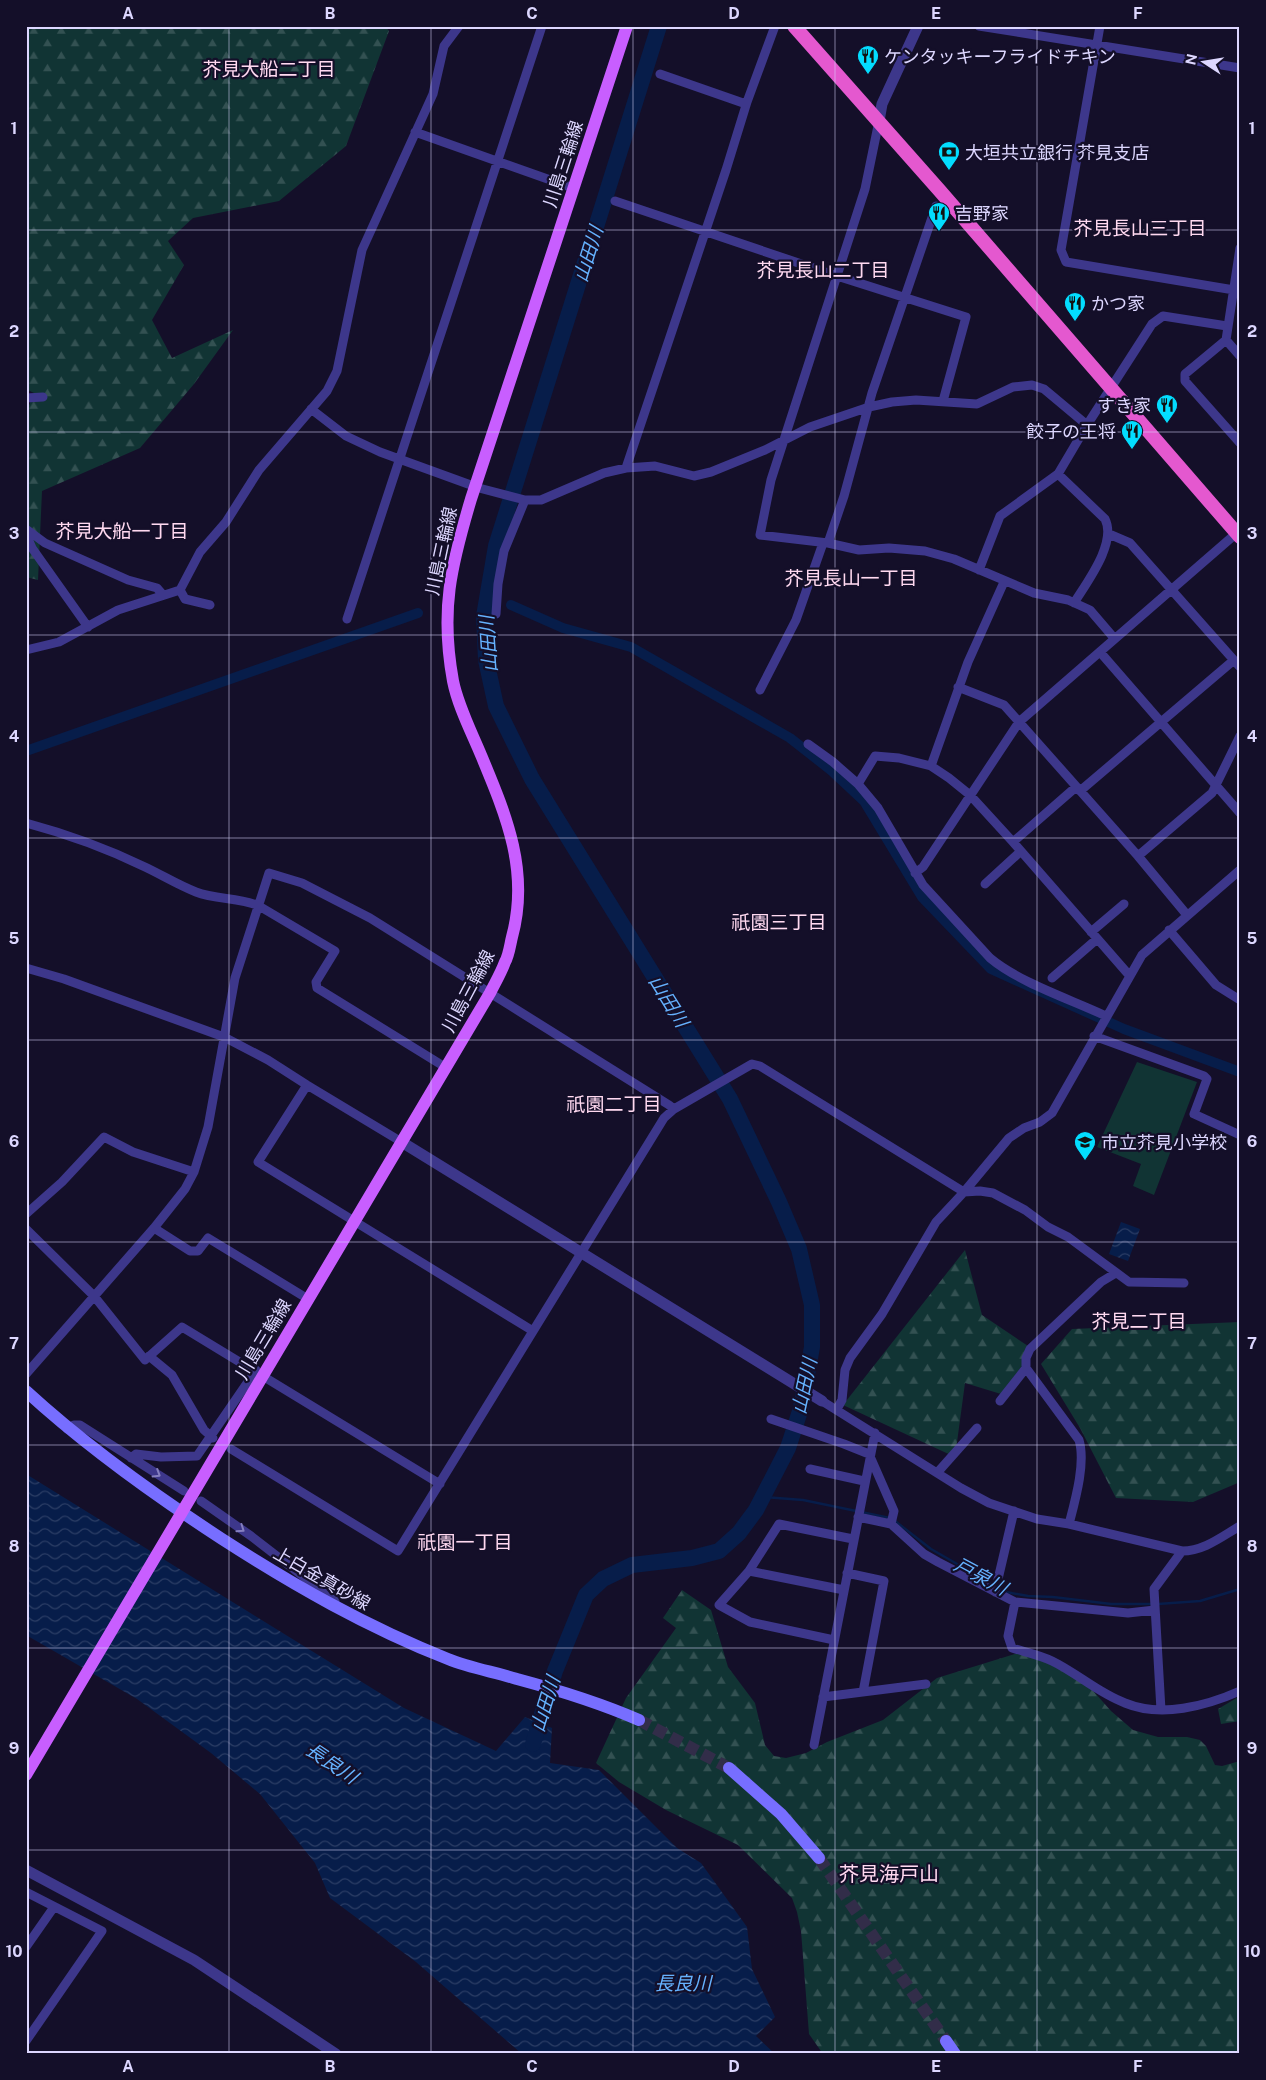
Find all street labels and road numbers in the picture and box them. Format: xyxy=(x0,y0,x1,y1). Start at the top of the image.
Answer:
street label: 川島三輪線 xyxy=(539,118,587,210)
street label: 川島三輪線 xyxy=(421,505,461,597)
street label: 川島三輪線 xyxy=(438,946,498,1036)
street label: 川島三輪線 xyxy=(231,1295,295,1383)
street label: 上白金真砂線 xyxy=(270,1542,374,1614)

